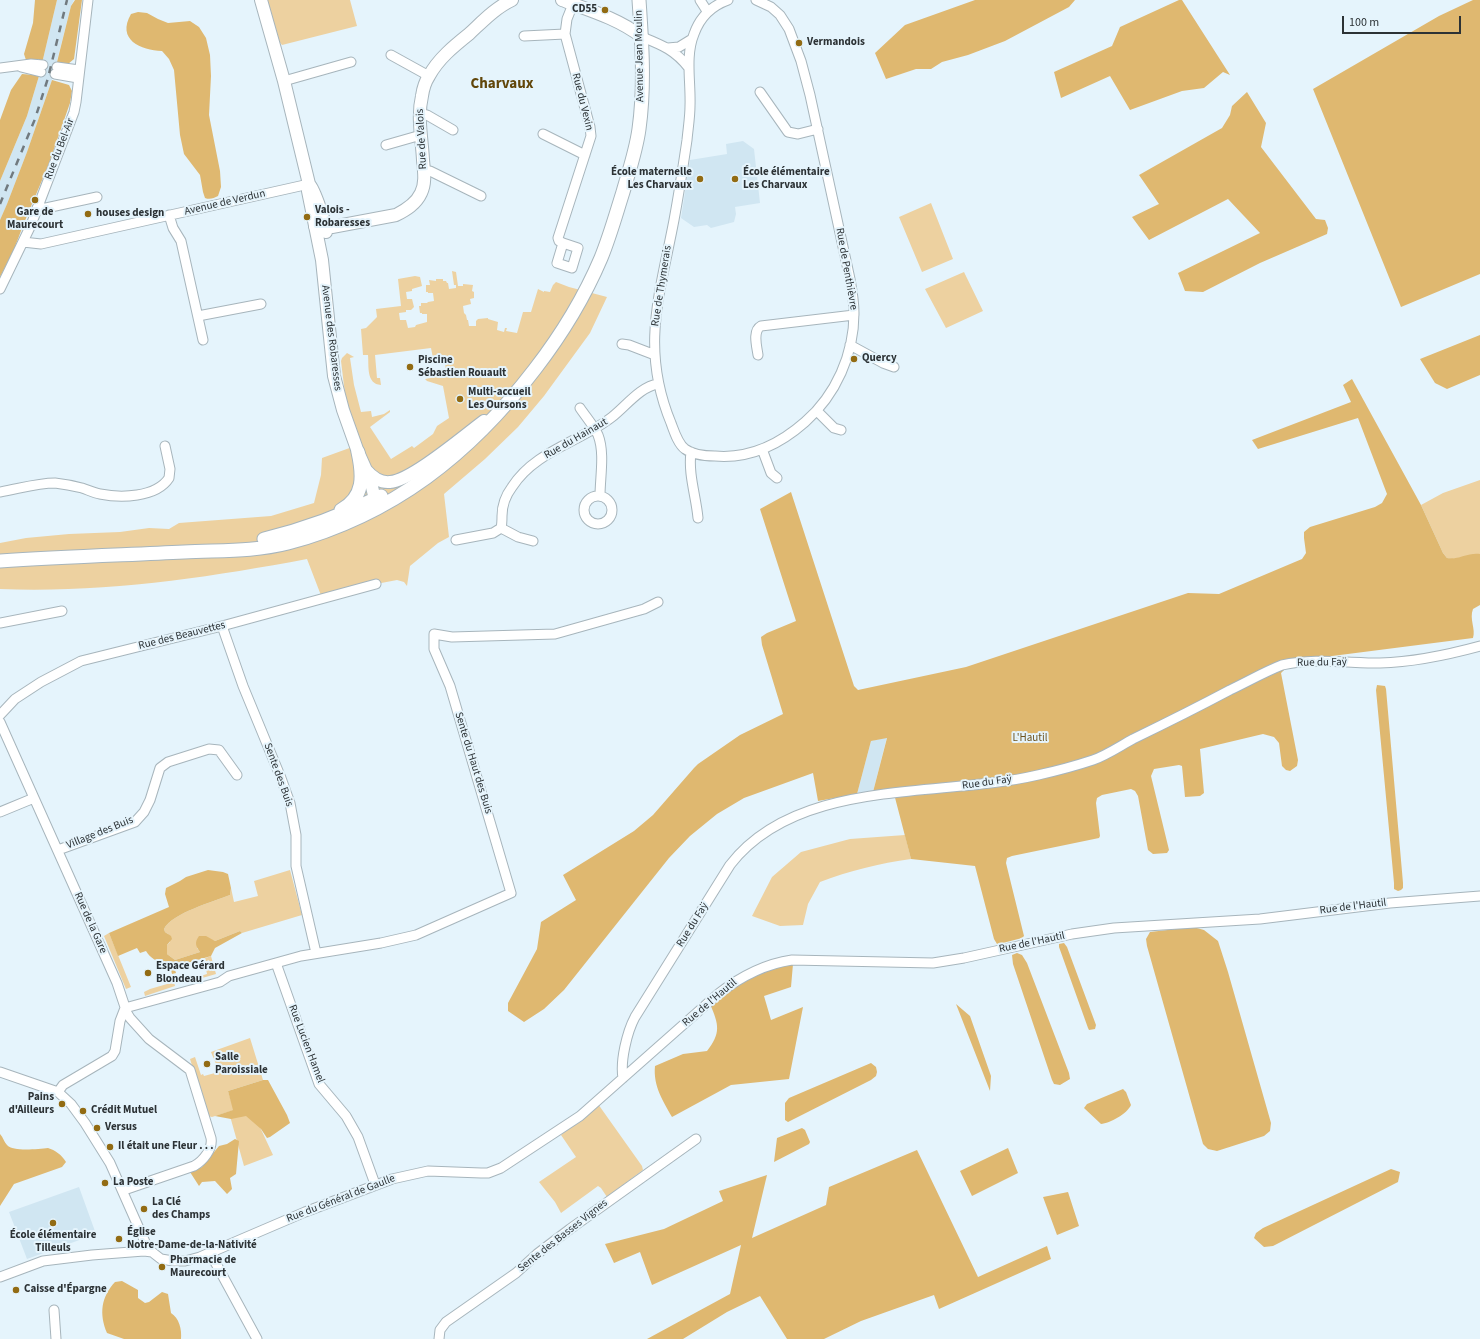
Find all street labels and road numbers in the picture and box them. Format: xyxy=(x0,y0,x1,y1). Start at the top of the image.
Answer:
street label: Avenue Jean Moulin xyxy=(633,10,647,102)
street label: Rue du Vexin xyxy=(568,72,596,132)
street label: Rue de Valois xyxy=(414,108,430,170)
street label: Rue du Bel-Air xyxy=(42,116,78,182)
street label: Avenue de Verdun xyxy=(183,187,267,219)
street label: Rue de Penthièvre xyxy=(832,227,860,311)
street label: Rue de Thymerais xyxy=(649,245,675,327)
street label: Avenue des Robaresses xyxy=(318,284,344,392)
street label: Rue du Hainaut xyxy=(542,416,610,462)
street label: Rue des Beauvettes xyxy=(137,619,227,653)
street label: Rue du Faÿ xyxy=(1297,656,1347,670)
street label: Sente du Haut des Buis xyxy=(451,711,495,815)
street label: Sente des Buis xyxy=(260,741,296,809)
street label: Rue du Faÿ xyxy=(961,773,1013,793)
street label: Village des Buis xyxy=(65,814,135,852)
street label: Rue de la Gare xyxy=(71,890,109,956)
street label: Rue de l'Hautil xyxy=(1319,896,1387,918)
street label: Rue du Faÿ xyxy=(674,900,712,950)
street label: Rue de l'Hautil xyxy=(998,930,1066,956)
street label: Rue de l'Hautil xyxy=(680,976,740,1030)
street label: Rue Lucien Hamel xyxy=(285,1003,327,1085)
street label: Rue du Général de Gaulle xyxy=(285,1172,397,1226)
street label: Sente des Basses Vignes xyxy=(515,1197,611,1275)

